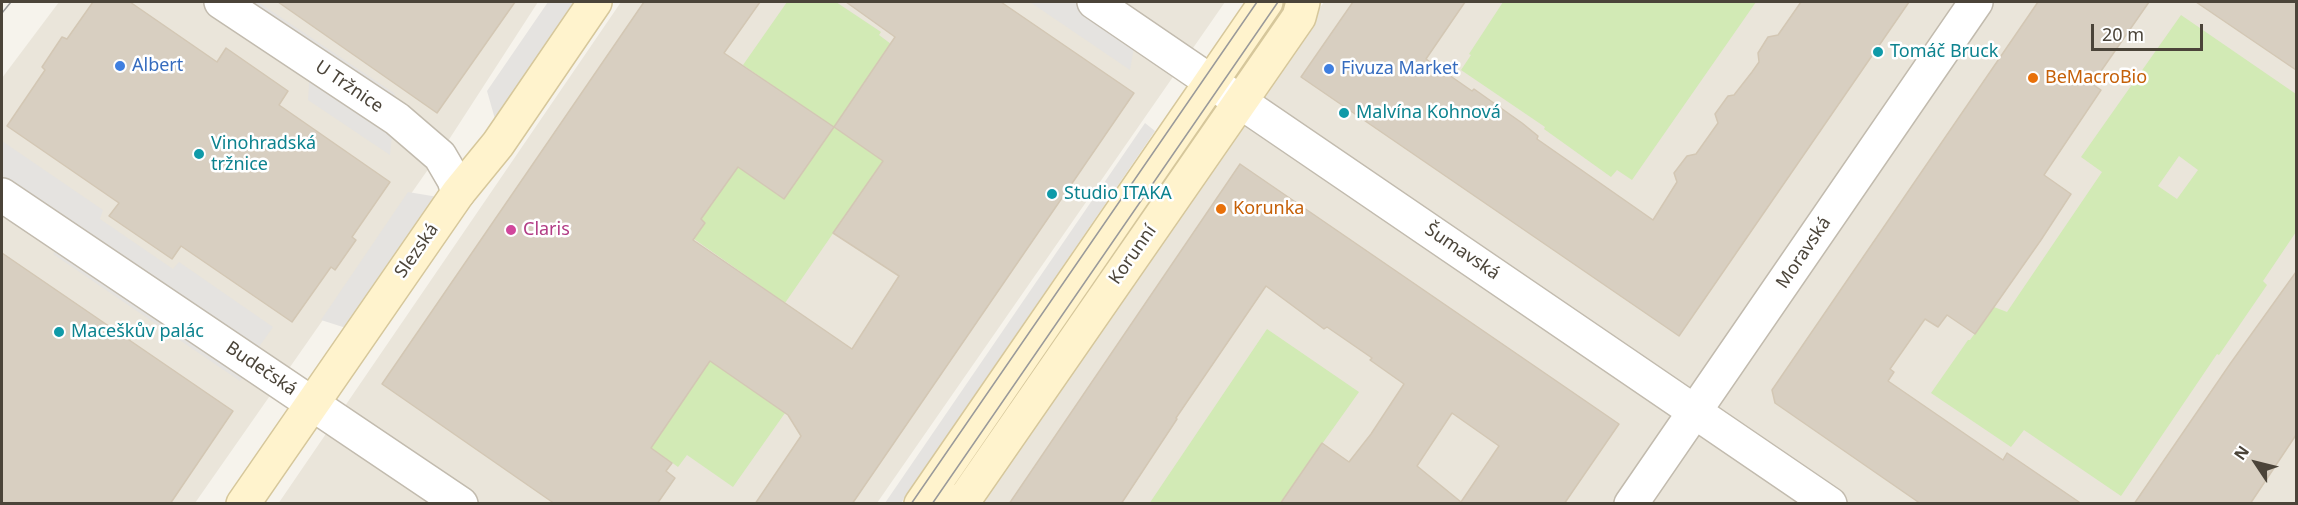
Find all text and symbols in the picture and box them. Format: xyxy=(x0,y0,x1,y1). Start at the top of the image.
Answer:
scale bar xyxy=(2094,12,2206,50)
text: 20 m xyxy=(2102,22,2144,46)
place label: Tomáč Bruck xyxy=(1890,41,1998,63)
marker: Tomáč Bruck xyxy=(1871,45,1885,59)
place label: Albert xyxy=(132,55,183,77)
street label: U Tržnice xyxy=(311,56,387,118)
place label: Fivuza Market xyxy=(1341,58,1459,80)
marker: Albert xyxy=(113,59,127,73)
marker: Fivuza Market xyxy=(1322,62,1336,76)
place label: BeMacroBio xyxy=(2045,67,2147,89)
marker: BeMacroBio xyxy=(2026,71,2040,85)
place label: Malvína Kohnová xyxy=(1356,102,1501,124)
marker: Malvína Kohnová xyxy=(1337,106,1351,120)
place label: Vinohradská tržnice xyxy=(211,133,316,176)
marker: Vinohradská tržnice xyxy=(192,147,206,161)
place label: Studio ITAKA xyxy=(1064,183,1172,205)
marker: Studio ITAKA xyxy=(1045,187,1059,201)
place label: Korunka xyxy=(1233,198,1304,220)
marker: Korunka xyxy=(1214,202,1228,216)
street label: Moravská xyxy=(1772,213,1836,293)
place label: Claris xyxy=(523,219,570,241)
street label: Šumavská xyxy=(1421,219,1503,285)
street label: Slezská xyxy=(391,220,443,282)
street label: Korunní xyxy=(1105,221,1161,289)
marker: Claris xyxy=(504,223,518,237)
place label: Maceškův palác xyxy=(71,321,204,343)
marker: Maceškův palác xyxy=(52,325,66,339)
street label: Budečská xyxy=(221,337,301,401)
north arrow xyxy=(2226,433,2286,493)
text: N xyxy=(2229,441,2254,464)

